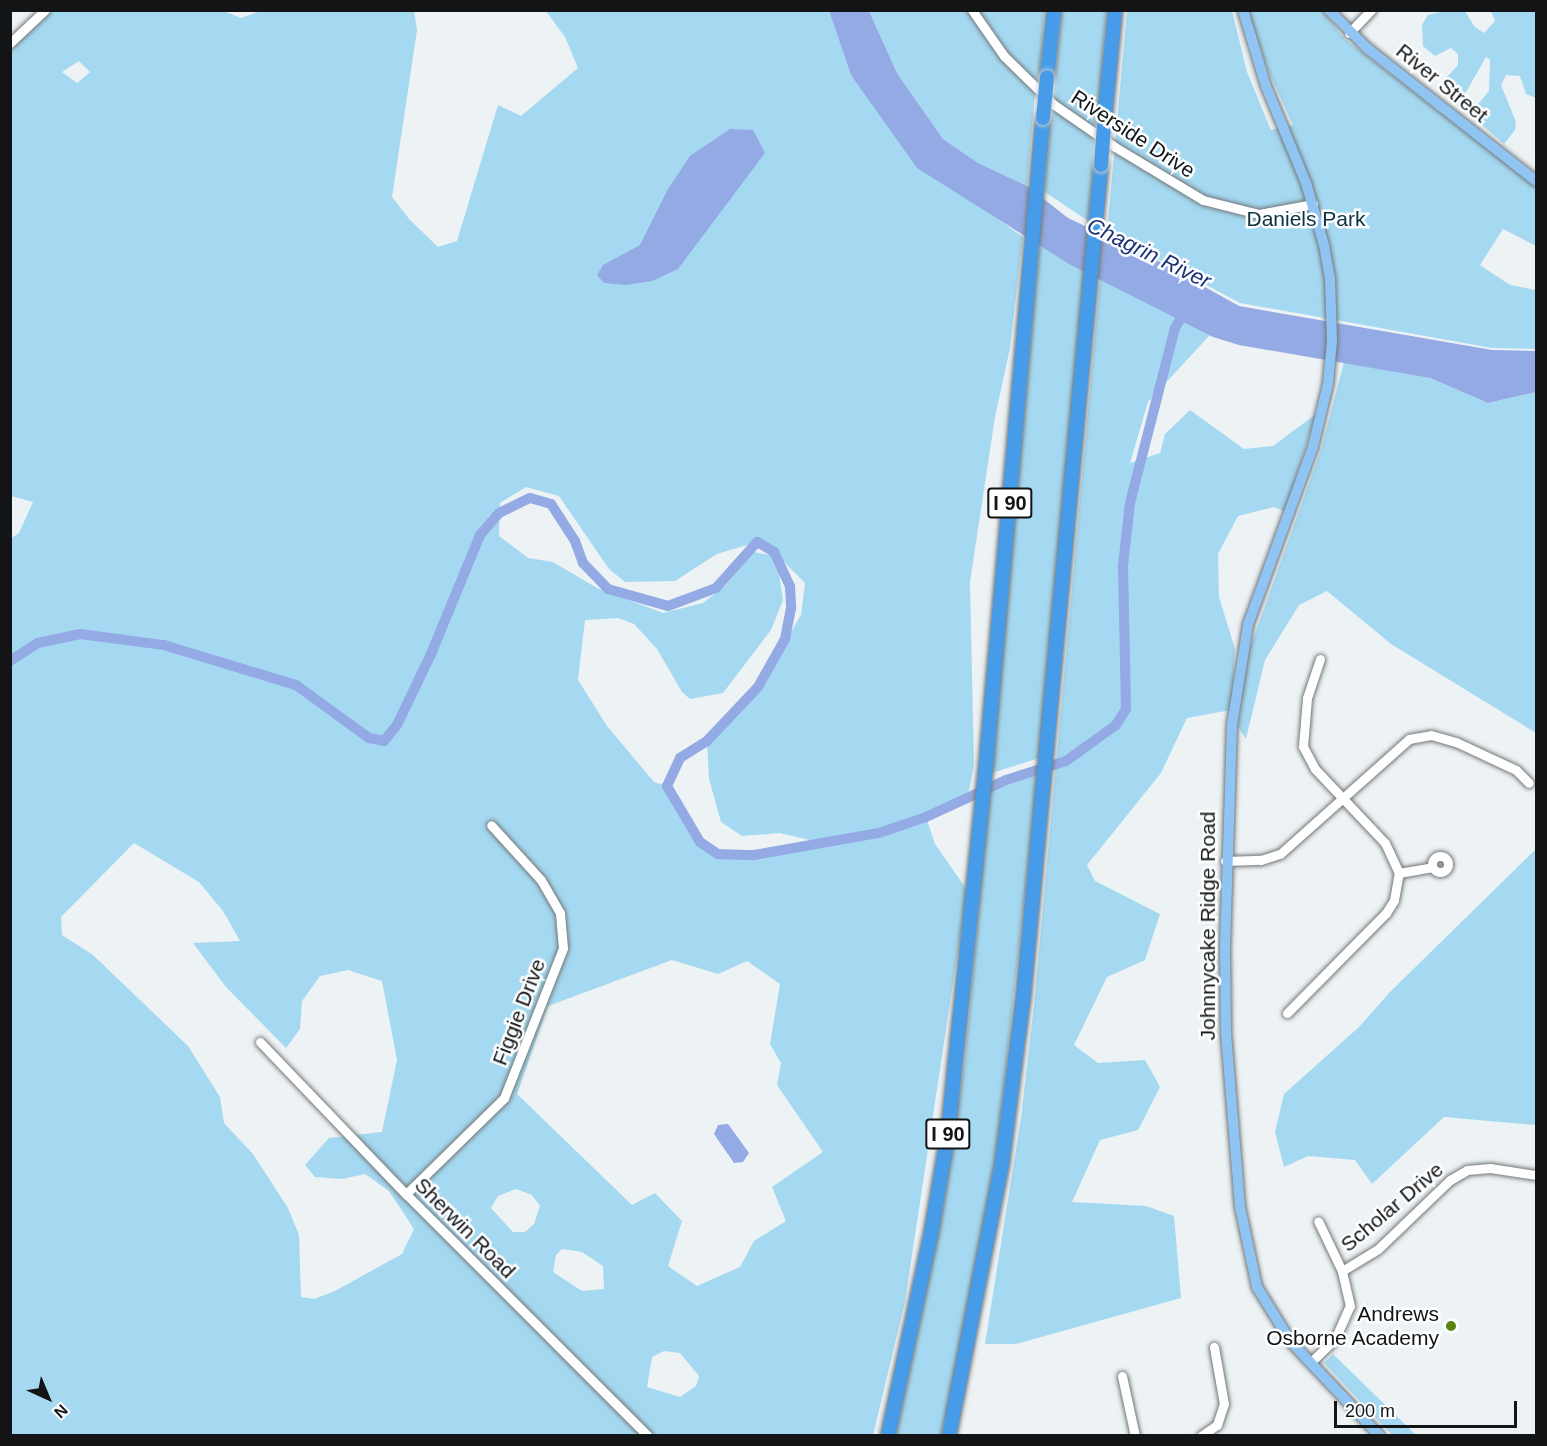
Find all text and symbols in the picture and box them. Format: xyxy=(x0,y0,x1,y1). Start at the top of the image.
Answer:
street label: River Street xyxy=(1391,38,1493,128)
street label: Riverside Drive xyxy=(1066,85,1200,183)
park label: Daniels Park xyxy=(1246,206,1366,232)
water label: Chagrin River xyxy=(1083,212,1215,294)
road number: I 90 xyxy=(986,486,1034,520)
street label: Johnnycake Ridge Road xyxy=(1195,812,1221,1040)
street label: Figgie Drive xyxy=(487,955,551,1069)
road number: I 90 xyxy=(924,1117,972,1151)
street label: Scholar Drive xyxy=(1336,1157,1448,1257)
street label: Sherwin Road xyxy=(409,1172,521,1284)
place label: Andrews Osborne Academy xyxy=(1265,1301,1439,1351)
marker: Andrews Osborne Academy xyxy=(1444,1319,1458,1333)
north arrow xyxy=(18,1368,78,1428)
scale bar xyxy=(1337,1389,1520,1427)
text: N xyxy=(51,1401,71,1421)
text: 200 m xyxy=(1345,1401,1395,1421)

